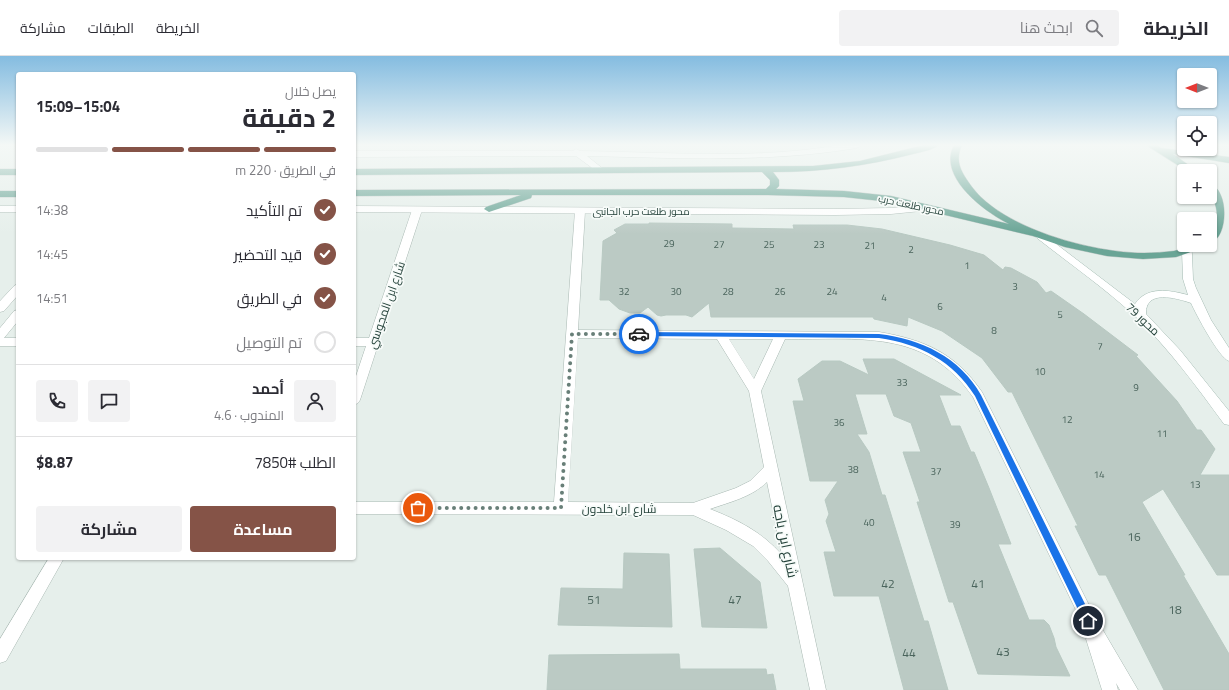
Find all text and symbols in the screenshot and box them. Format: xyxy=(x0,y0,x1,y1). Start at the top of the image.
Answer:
search box xyxy=(839,10,1119,46)
text: الخريطة xyxy=(1143,13,1209,42)
text: ابحث هنا xyxy=(1020,16,1073,39)
text: مشاركة xyxy=(20,17,66,38)
text: الطبقات xyxy=(88,17,134,38)
text: الخريطة xyxy=(156,17,200,38)
icon: search xyxy=(1083,17,1105,39)
north arrow xyxy=(1177,68,1217,108)
map controls xyxy=(1177,68,1217,252)
text: يصل خلال xyxy=(285,81,336,101)
text: 15:04–15:09 xyxy=(36,95,120,118)
text: 2 دقيقة xyxy=(242,98,336,137)
button: locate xyxy=(1177,116,1217,156)
text: في الطريق · 220 m xyxy=(235,160,336,180)
button: + xyxy=(1177,164,1217,204)
street label: محور طلعت حرب xyxy=(877,191,945,219)
text: تم التأكيد xyxy=(246,199,302,222)
icon: check xyxy=(314,199,336,221)
text: 14:38 xyxy=(36,200,68,220)
street label: محور طلعت حرب الجانبى xyxy=(592,204,690,219)
button: − xyxy=(1177,212,1217,252)
house number: 29 xyxy=(663,236,675,251)
house number: 27 xyxy=(713,237,725,252)
house number: 25 xyxy=(763,237,775,252)
house number: 23 xyxy=(813,237,825,252)
house number: 21 xyxy=(864,238,876,253)
house number: 2 xyxy=(908,242,914,257)
text: قيد التحضير xyxy=(234,243,302,266)
icon: check xyxy=(314,243,336,265)
text: 14:45 xyxy=(36,244,68,264)
house number: 1 xyxy=(964,258,970,273)
street label: شارع ابن المجوسي xyxy=(362,259,411,352)
house number: 3 xyxy=(1012,279,1018,294)
house number: 32 xyxy=(618,284,630,299)
house number: 30 xyxy=(670,284,682,299)
house number: 28 xyxy=(722,284,734,299)
house number: 26 xyxy=(774,284,786,299)
house number: 24 xyxy=(826,284,838,299)
text: في الطريق xyxy=(237,287,302,310)
icon: check xyxy=(314,287,336,309)
text: 14:51 xyxy=(36,288,68,308)
house number: 4 xyxy=(881,290,887,305)
street label: محور 79 xyxy=(1121,298,1165,340)
house number: 6 xyxy=(937,299,943,314)
house number: 5 xyxy=(1057,307,1063,322)
courier xyxy=(619,314,659,354)
icon: car xyxy=(628,323,650,345)
house number: 8 xyxy=(991,323,997,338)
text: تم التوصيل xyxy=(236,331,302,354)
house number: 7 xyxy=(1097,339,1103,354)
house number: 10 xyxy=(1034,364,1046,379)
house number: 33 xyxy=(896,375,908,390)
text: أحمد xyxy=(252,377,284,400)
button: phone xyxy=(36,380,78,422)
button: chat xyxy=(88,380,130,422)
button: person xyxy=(294,380,336,422)
house number: 9 xyxy=(1133,380,1139,395)
text: المندوب · 4.6 xyxy=(214,405,284,425)
house number: 12 xyxy=(1061,412,1073,427)
house number: 36 xyxy=(833,415,845,430)
house number: 11 xyxy=(1156,426,1168,441)
text: $8.87 xyxy=(36,451,73,474)
text: الطلب #7850 xyxy=(254,451,336,474)
house number: 38 xyxy=(847,462,859,477)
house number: 37 xyxy=(930,464,942,479)
house number: 14 xyxy=(1093,467,1105,482)
house number: 13 xyxy=(1189,477,1201,492)
pin xyxy=(401,491,435,525)
icon: bag xyxy=(407,497,429,519)
street label: شارع ابن خلدون xyxy=(582,499,656,518)
street label: شارع ابن باجه xyxy=(768,502,804,580)
button: مشاركة xyxy=(36,506,182,552)
button: مساعدة xyxy=(190,506,336,552)
house number: 40 xyxy=(863,515,875,530)
house number: 39 xyxy=(949,517,961,532)
house number: 16 xyxy=(1127,527,1141,546)
house number: 42 xyxy=(881,574,895,593)
house number: 41 xyxy=(971,574,985,593)
house number: 51 xyxy=(587,590,601,609)
house number: 47 xyxy=(728,590,742,609)
house number: 18 xyxy=(1168,600,1182,619)
pin xyxy=(1071,604,1105,638)
icon: home xyxy=(1077,610,1099,632)
house number: 43 xyxy=(996,642,1010,661)
house number: 44 xyxy=(902,643,916,662)

